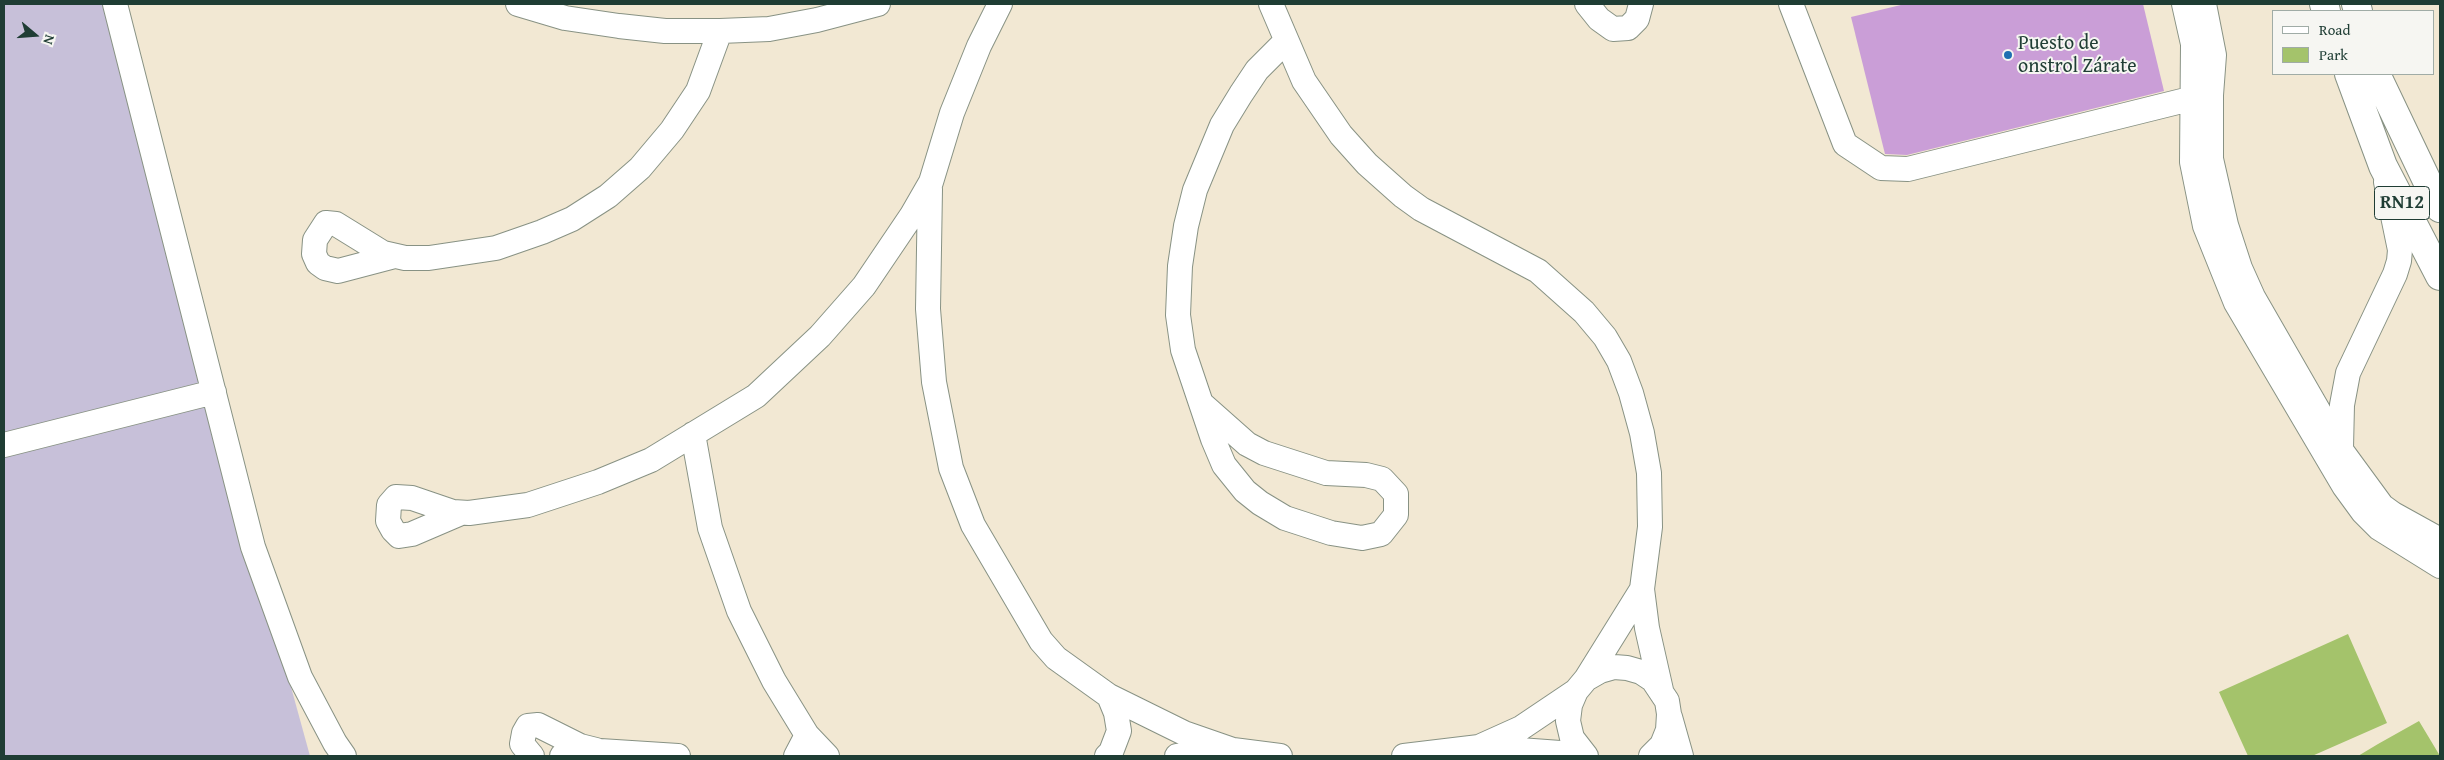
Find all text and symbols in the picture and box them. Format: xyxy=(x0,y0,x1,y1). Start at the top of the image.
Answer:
north arrow xyxy=(10,10,60,60)
legend xyxy=(2272,10,2434,75)
text: Road xyxy=(2319,19,2350,40)
text: N xyxy=(38,32,60,47)
place label: Puesto de onstrol Zárate xyxy=(2018,32,2137,79)
text: Park xyxy=(2319,44,2348,65)
marker: Puesto de onstrol Zárate xyxy=(2002,49,2014,61)
road number: RN12 xyxy=(2374,187,2430,220)

